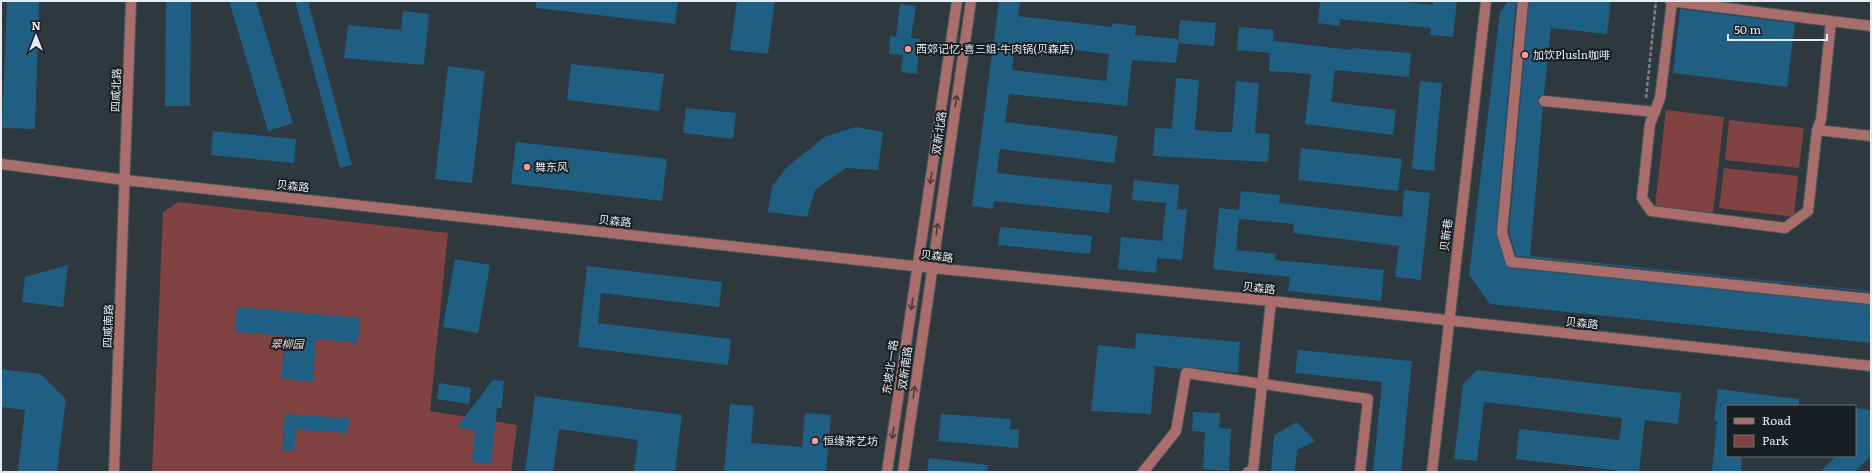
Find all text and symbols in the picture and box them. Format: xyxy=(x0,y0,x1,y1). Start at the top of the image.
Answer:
north arrow xyxy=(16,16,56,56)
scale bar xyxy=(1728,16,1827,42)
text: N xyxy=(31,17,41,33)
text: 50 m xyxy=(1734,20,1761,38)
place label: 西郊记忆·喜三姐·牛肉锅(贝森店) xyxy=(916,40,1074,56)
marker: 西郊记忆·喜三姐·牛肉锅(贝森店) xyxy=(903,44,913,54)
place label: 加饮Plusln咖啡 xyxy=(1533,46,1610,62)
marker: 加饮Plusln咖啡 xyxy=(1520,50,1530,60)
street label: 四威北路 xyxy=(106,68,124,112)
one-way arrow xyxy=(952,94,960,107)
street label: 双新北路 xyxy=(927,110,949,156)
place label: 舞东风 xyxy=(535,158,568,174)
marker: 舞东风 xyxy=(522,162,532,172)
one-way arrow xyxy=(927,171,935,184)
street label: 贝森路 xyxy=(276,175,310,195)
street label: 贝森路 xyxy=(598,210,632,230)
street label: 贝新巷 xyxy=(1435,218,1455,252)
one-way arrow xyxy=(933,223,941,236)
street label: 贝森路 xyxy=(920,245,954,265)
street label: 贝森路 xyxy=(1242,277,1276,297)
one-way arrow xyxy=(908,297,916,310)
street label: 四威南路 xyxy=(98,304,116,348)
street label: 贝森路 xyxy=(1565,312,1599,332)
park label: 翠柳园 xyxy=(271,335,305,351)
street label: 东坡北一路 xyxy=(877,339,901,395)
street label: 双新南路 xyxy=(893,345,915,391)
one-way arrow xyxy=(910,386,918,399)
legend xyxy=(1726,405,1856,457)
text: Road xyxy=(1762,411,1792,429)
one-way arrow xyxy=(889,426,897,439)
text: Park xyxy=(1762,431,1789,449)
place label: 恒缘茶艺坊 xyxy=(823,432,878,448)
marker: 恒缘茶艺坊 xyxy=(810,436,820,446)

